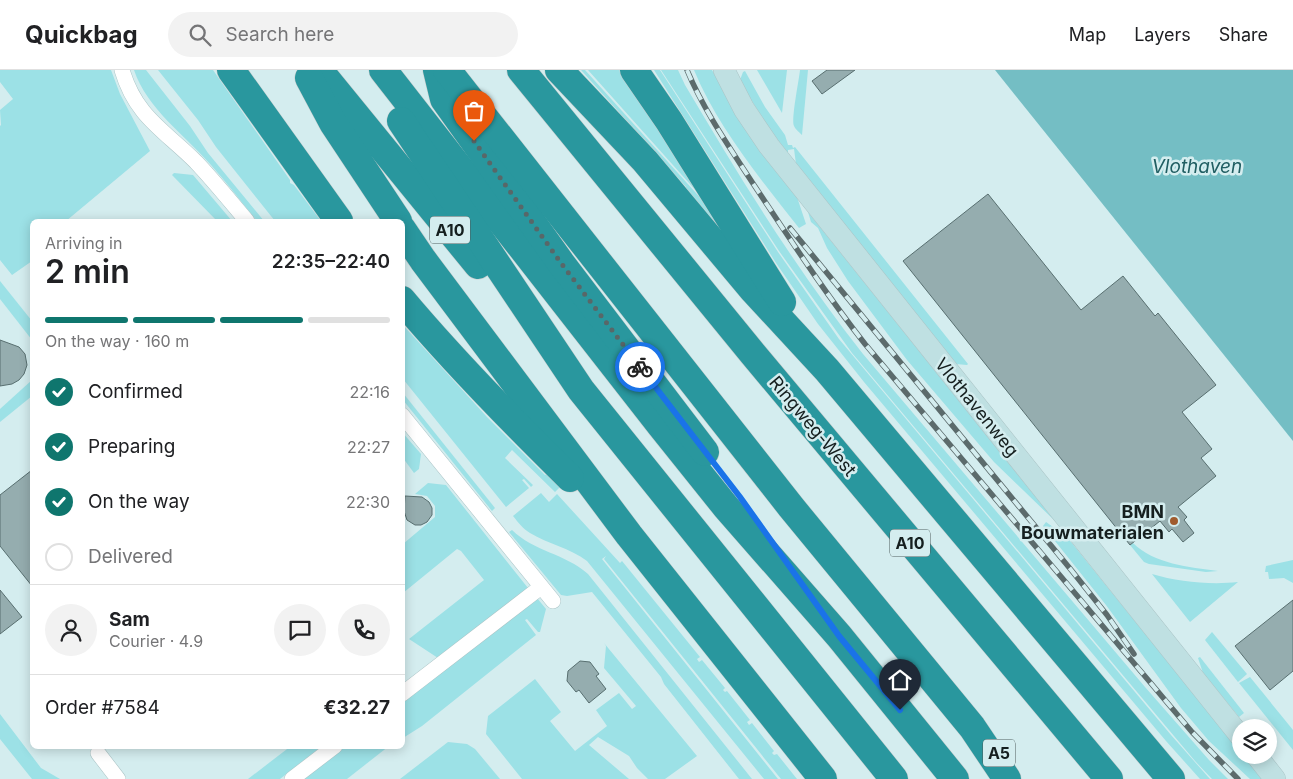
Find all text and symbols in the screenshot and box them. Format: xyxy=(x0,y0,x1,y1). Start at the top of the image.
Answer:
search box xyxy=(168,12,518,57)
text: Quickbag xyxy=(25,20,138,49)
icon: search xyxy=(186,21,214,49)
text: Search here xyxy=(226,23,334,46)
text: Map xyxy=(1069,24,1106,45)
text: Layers xyxy=(1134,24,1191,45)
text: Share xyxy=(1219,24,1268,45)
pin xyxy=(453,90,495,141)
icon: bag xyxy=(460,97,488,125)
water label: Vlothaven xyxy=(1152,155,1242,178)
road number: A10 xyxy=(430,216,470,244)
text: Arriving in xyxy=(45,233,122,253)
text: 22:35–22:40 xyxy=(272,250,390,273)
text: 2 min xyxy=(45,252,130,291)
text: On the way · 160 m xyxy=(45,331,189,351)
courier xyxy=(615,342,665,392)
icon: bike xyxy=(626,353,654,381)
street label: Vlothavenweg xyxy=(931,353,1023,461)
street label: Ringweg-West xyxy=(765,372,861,480)
icon: check xyxy=(45,378,73,406)
text: Confirmed xyxy=(88,380,183,403)
text: 22:16 xyxy=(349,382,390,402)
icon: check xyxy=(45,433,73,461)
text: Preparing xyxy=(88,435,175,458)
text: 22:27 xyxy=(347,437,390,457)
icon: check xyxy=(45,488,73,516)
text: On the way xyxy=(88,490,190,513)
text: 22:30 xyxy=(346,492,390,512)
place label: BMN Bouwmaterialen xyxy=(1021,501,1164,543)
marker: BMN Bouwmaterialen xyxy=(1168,515,1180,527)
road number: A10 xyxy=(890,529,930,556)
text: Delivered xyxy=(88,545,173,568)
button: person xyxy=(45,604,97,656)
button: chat xyxy=(274,604,326,656)
button: phone xyxy=(338,604,390,656)
text: Sam xyxy=(109,608,150,631)
text: Courier · 4.9 xyxy=(109,631,203,651)
pin xyxy=(879,659,921,710)
icon: home xyxy=(886,666,914,694)
text: Order #7584 xyxy=(45,696,160,719)
text: €32.27 xyxy=(323,696,390,719)
map controls xyxy=(1232,719,1277,764)
button: layers xyxy=(1232,719,1277,764)
road number: A5 xyxy=(983,740,1015,766)

